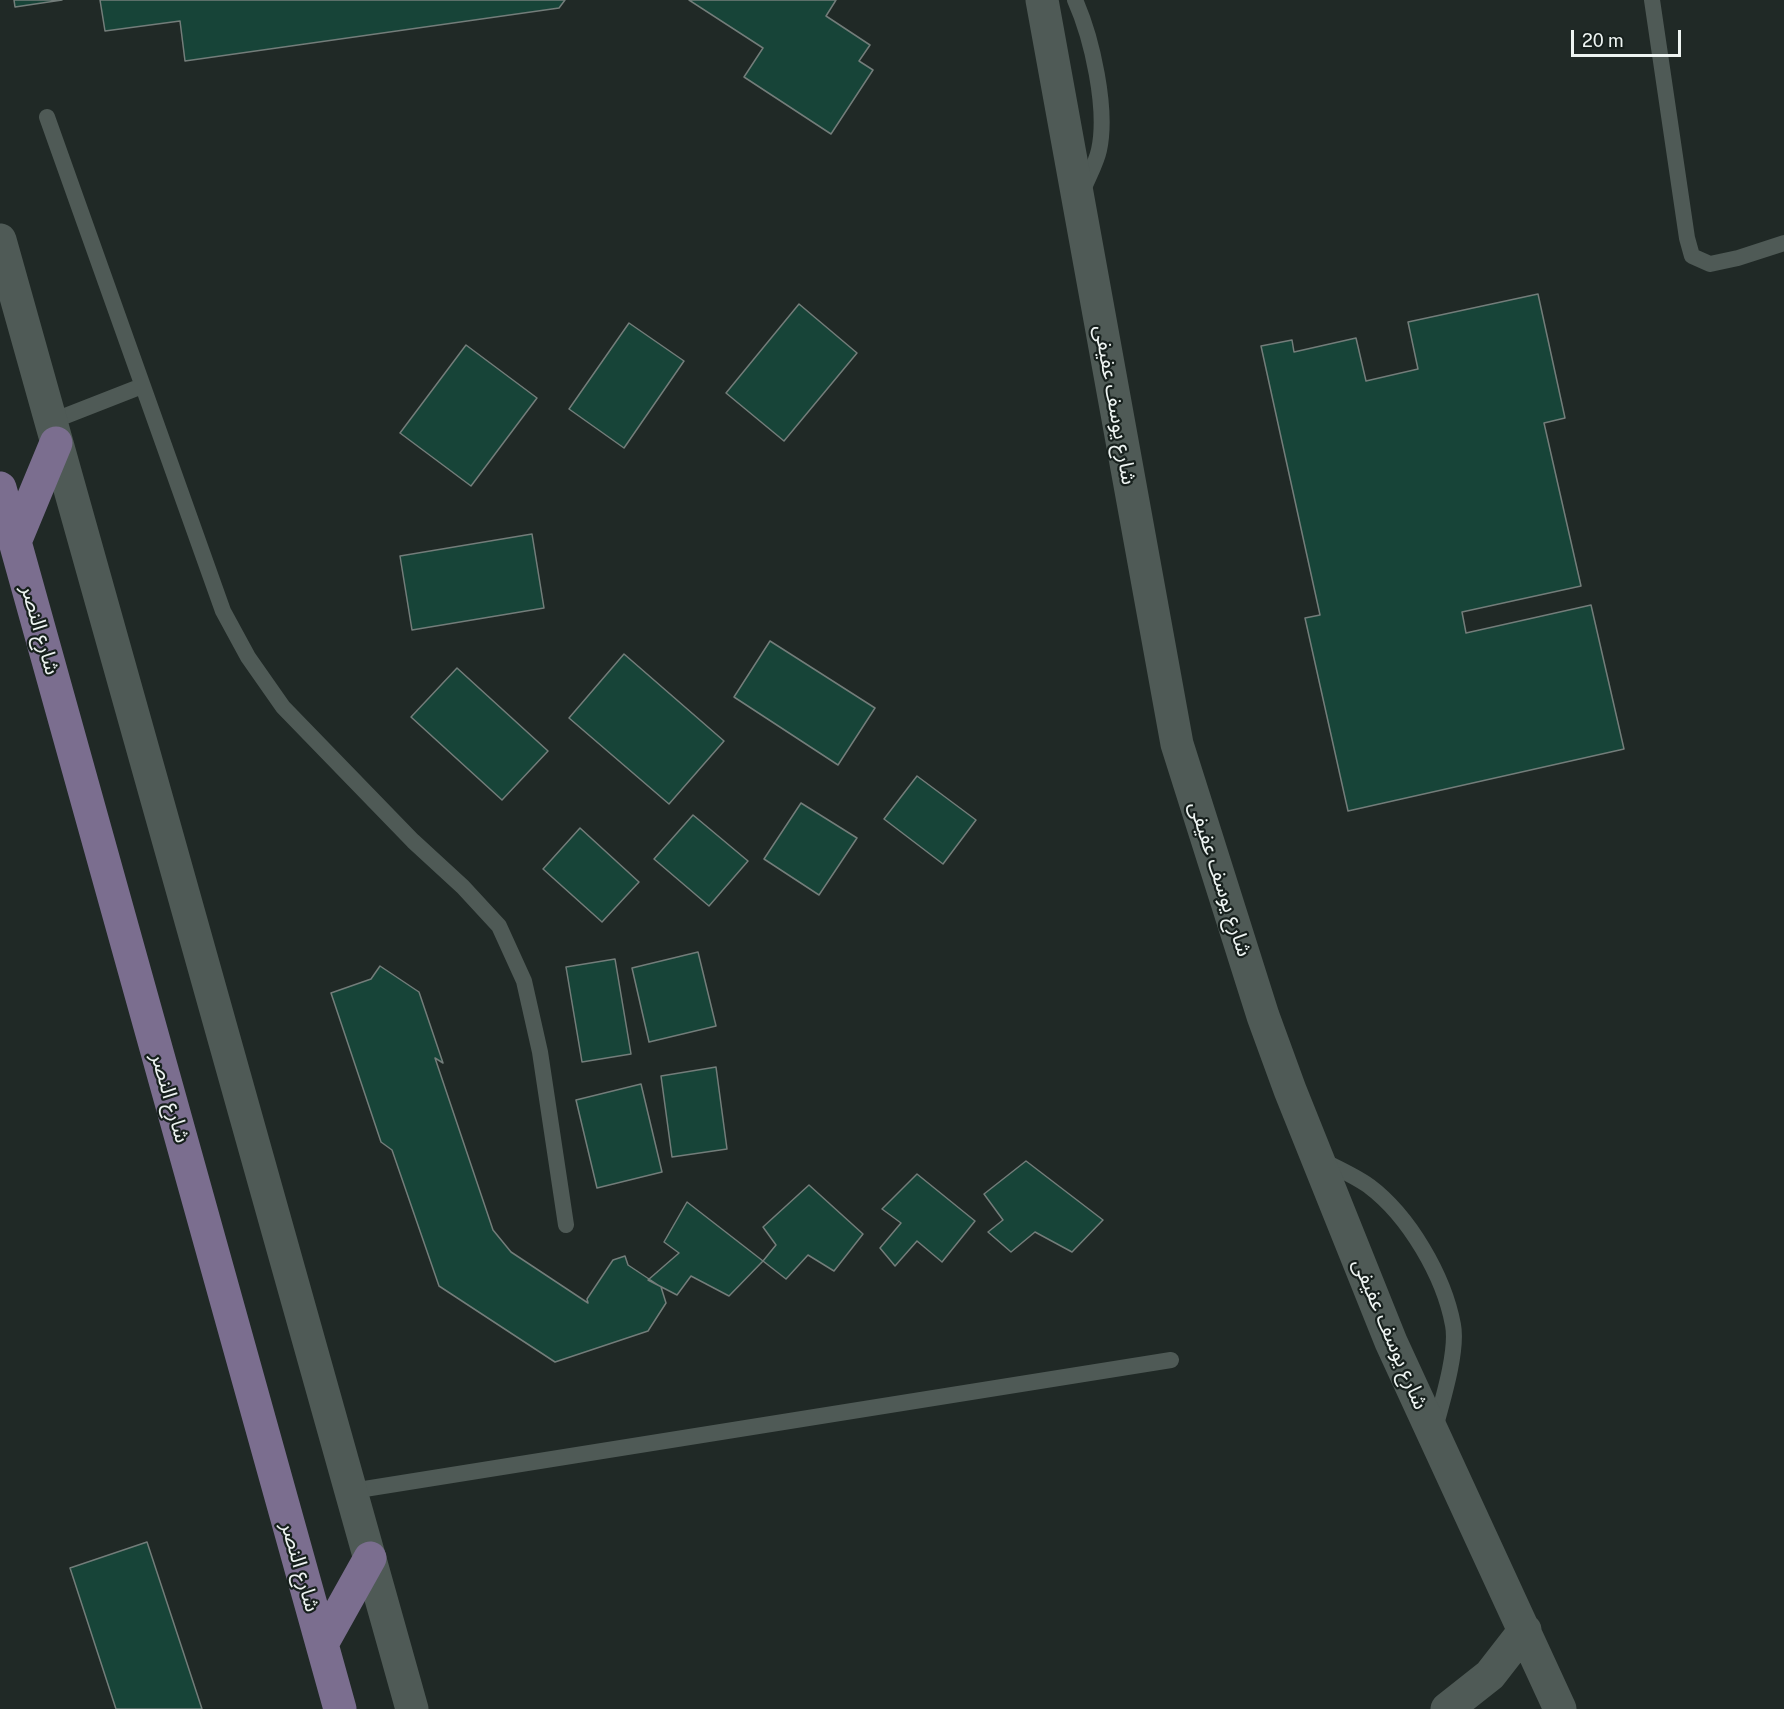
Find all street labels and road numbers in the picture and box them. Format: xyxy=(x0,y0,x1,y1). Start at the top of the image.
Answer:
street label: شارع يوسف عفيفى xyxy=(1089,323,1141,487)
street label: شارع النصر xyxy=(15,582,65,678)
street label: شارع يوسف عفيفى xyxy=(1183,798,1257,960)
street label: شارع النصر xyxy=(145,1050,195,1146)
street label: شارع يوسف عفيفى xyxy=(1347,1255,1433,1413)
street label: شارع النصر xyxy=(275,1519,325,1615)

